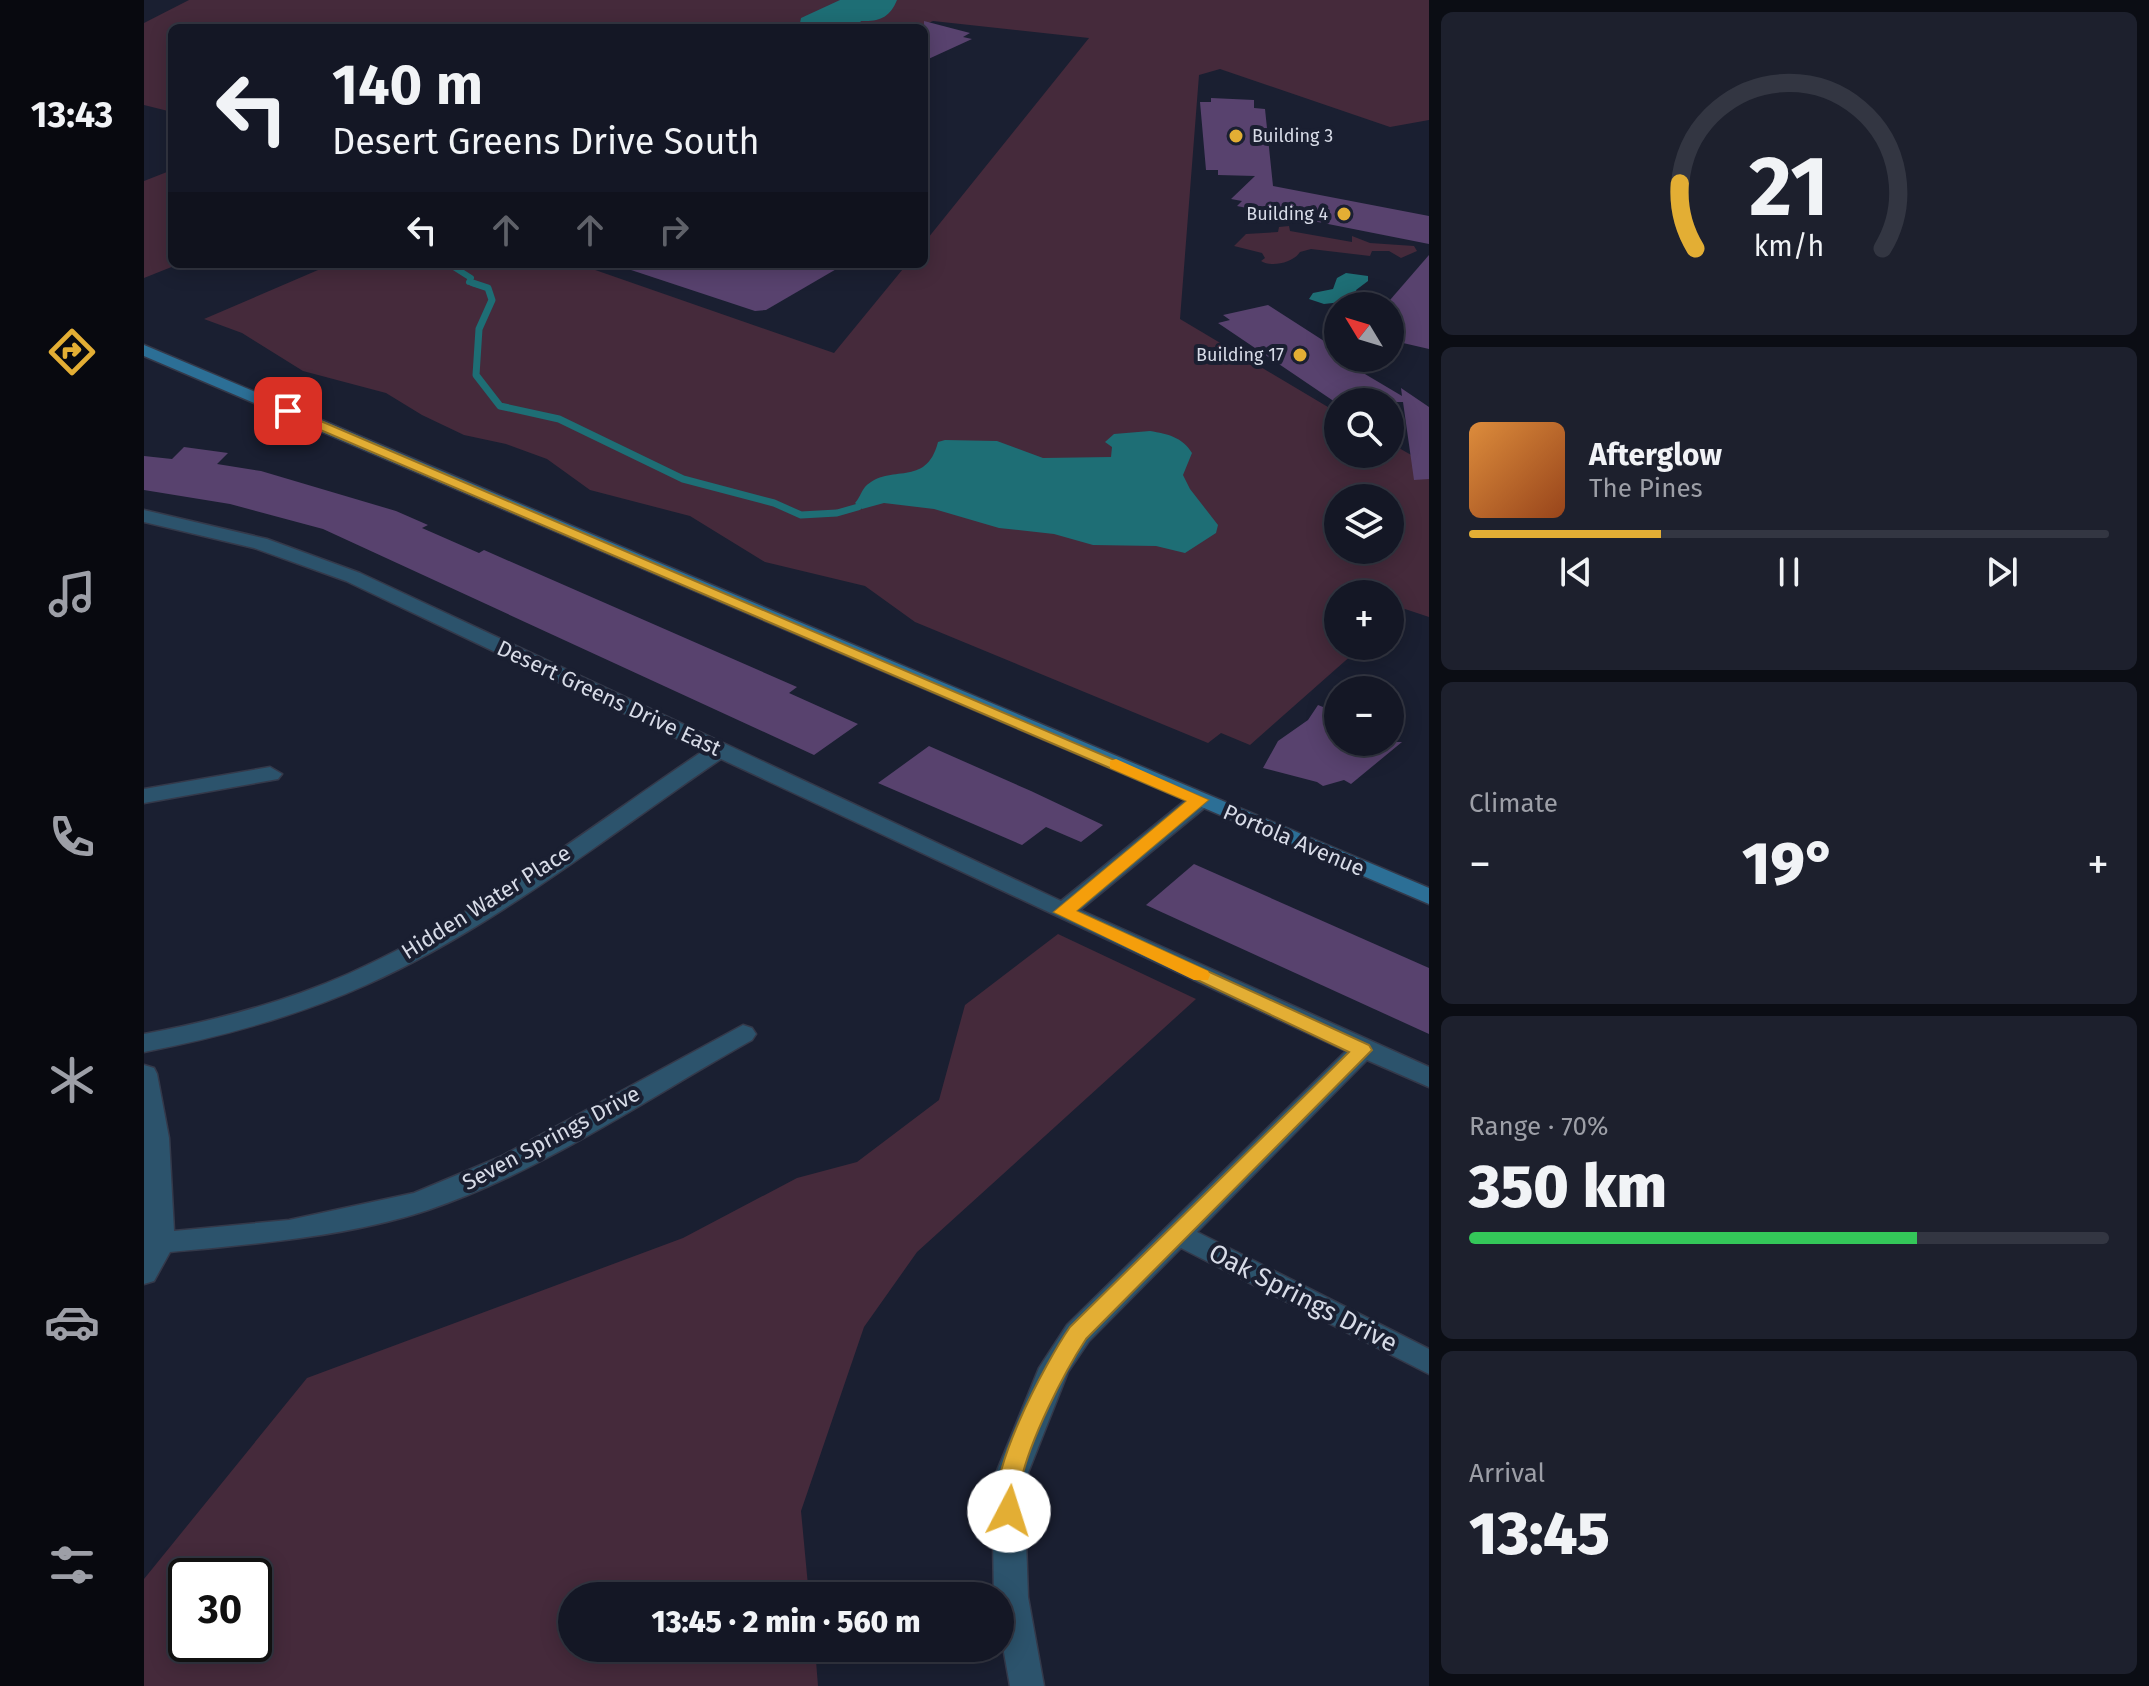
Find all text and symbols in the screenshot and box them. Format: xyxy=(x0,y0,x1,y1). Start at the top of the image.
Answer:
text: 140 m xyxy=(332,52,483,119)
icon: left xyxy=(200,56,304,160)
text: 13:43 xyxy=(31,93,113,137)
text: Desert Greens Drive South xyxy=(332,120,760,164)
place label: Building 3 xyxy=(1252,125,1333,147)
marker: Building 3 xyxy=(1227,127,1245,145)
text: 21 xyxy=(1749,137,1829,237)
place label: Building 4 xyxy=(1246,203,1328,225)
marker: Building 4 xyxy=(1335,205,1353,223)
icon: left xyxy=(400,208,444,252)
icon: ahead xyxy=(484,208,528,252)
icon: ahead xyxy=(568,208,612,252)
icon: right xyxy=(652,208,696,252)
text: km/h xyxy=(1754,230,1824,265)
north arrow xyxy=(1324,292,1404,372)
map controls xyxy=(1324,292,1404,756)
icon: directions xyxy=(44,324,100,380)
place label: Building 17 xyxy=(1196,344,1284,366)
marker: Building 17 xyxy=(1291,346,1309,364)
pin xyxy=(254,377,322,445)
button: search xyxy=(1324,388,1404,468)
icon: arrive xyxy=(266,389,310,433)
text: Afterglow xyxy=(1589,437,1722,473)
text: The Pines xyxy=(1589,473,1703,504)
button: layers xyxy=(1324,484,1404,564)
icon: previous xyxy=(1554,550,1598,594)
icon: pause xyxy=(1767,550,1811,594)
icon: next xyxy=(1980,550,2024,594)
icon: music xyxy=(44,566,100,622)
button: + xyxy=(1324,580,1404,660)
street label: Desert Greens Drive East xyxy=(493,634,725,762)
button: − xyxy=(1324,676,1404,756)
text: Climate xyxy=(1469,788,1558,819)
street label: Portola Avenue xyxy=(1219,798,1369,882)
icon: phone xyxy=(44,809,100,865)
text: 19° xyxy=(1742,828,1836,900)
text: − xyxy=(1469,838,1491,891)
text: + xyxy=(2087,838,2109,891)
street label: Hidden Water Place xyxy=(396,839,576,965)
icon: climate xyxy=(44,1052,100,1108)
street label: Seven Springs Drive xyxy=(458,1080,644,1196)
text: Range · 70% xyxy=(1469,1111,1608,1142)
text: 350 km xyxy=(1469,1151,1667,1223)
street label: Oak Springs Drive xyxy=(1203,1237,1403,1359)
icon: car xyxy=(44,1294,100,1350)
text: Arrival xyxy=(1469,1458,1545,1489)
position arrow xyxy=(967,1469,1051,1553)
text: 13:45 xyxy=(1469,1498,1610,1570)
icon: filters xyxy=(44,1537,100,1593)
speed limit sign: 30 xyxy=(168,1558,272,1662)
text: 13:45 · 2 min · 560 m xyxy=(651,1604,921,1640)

